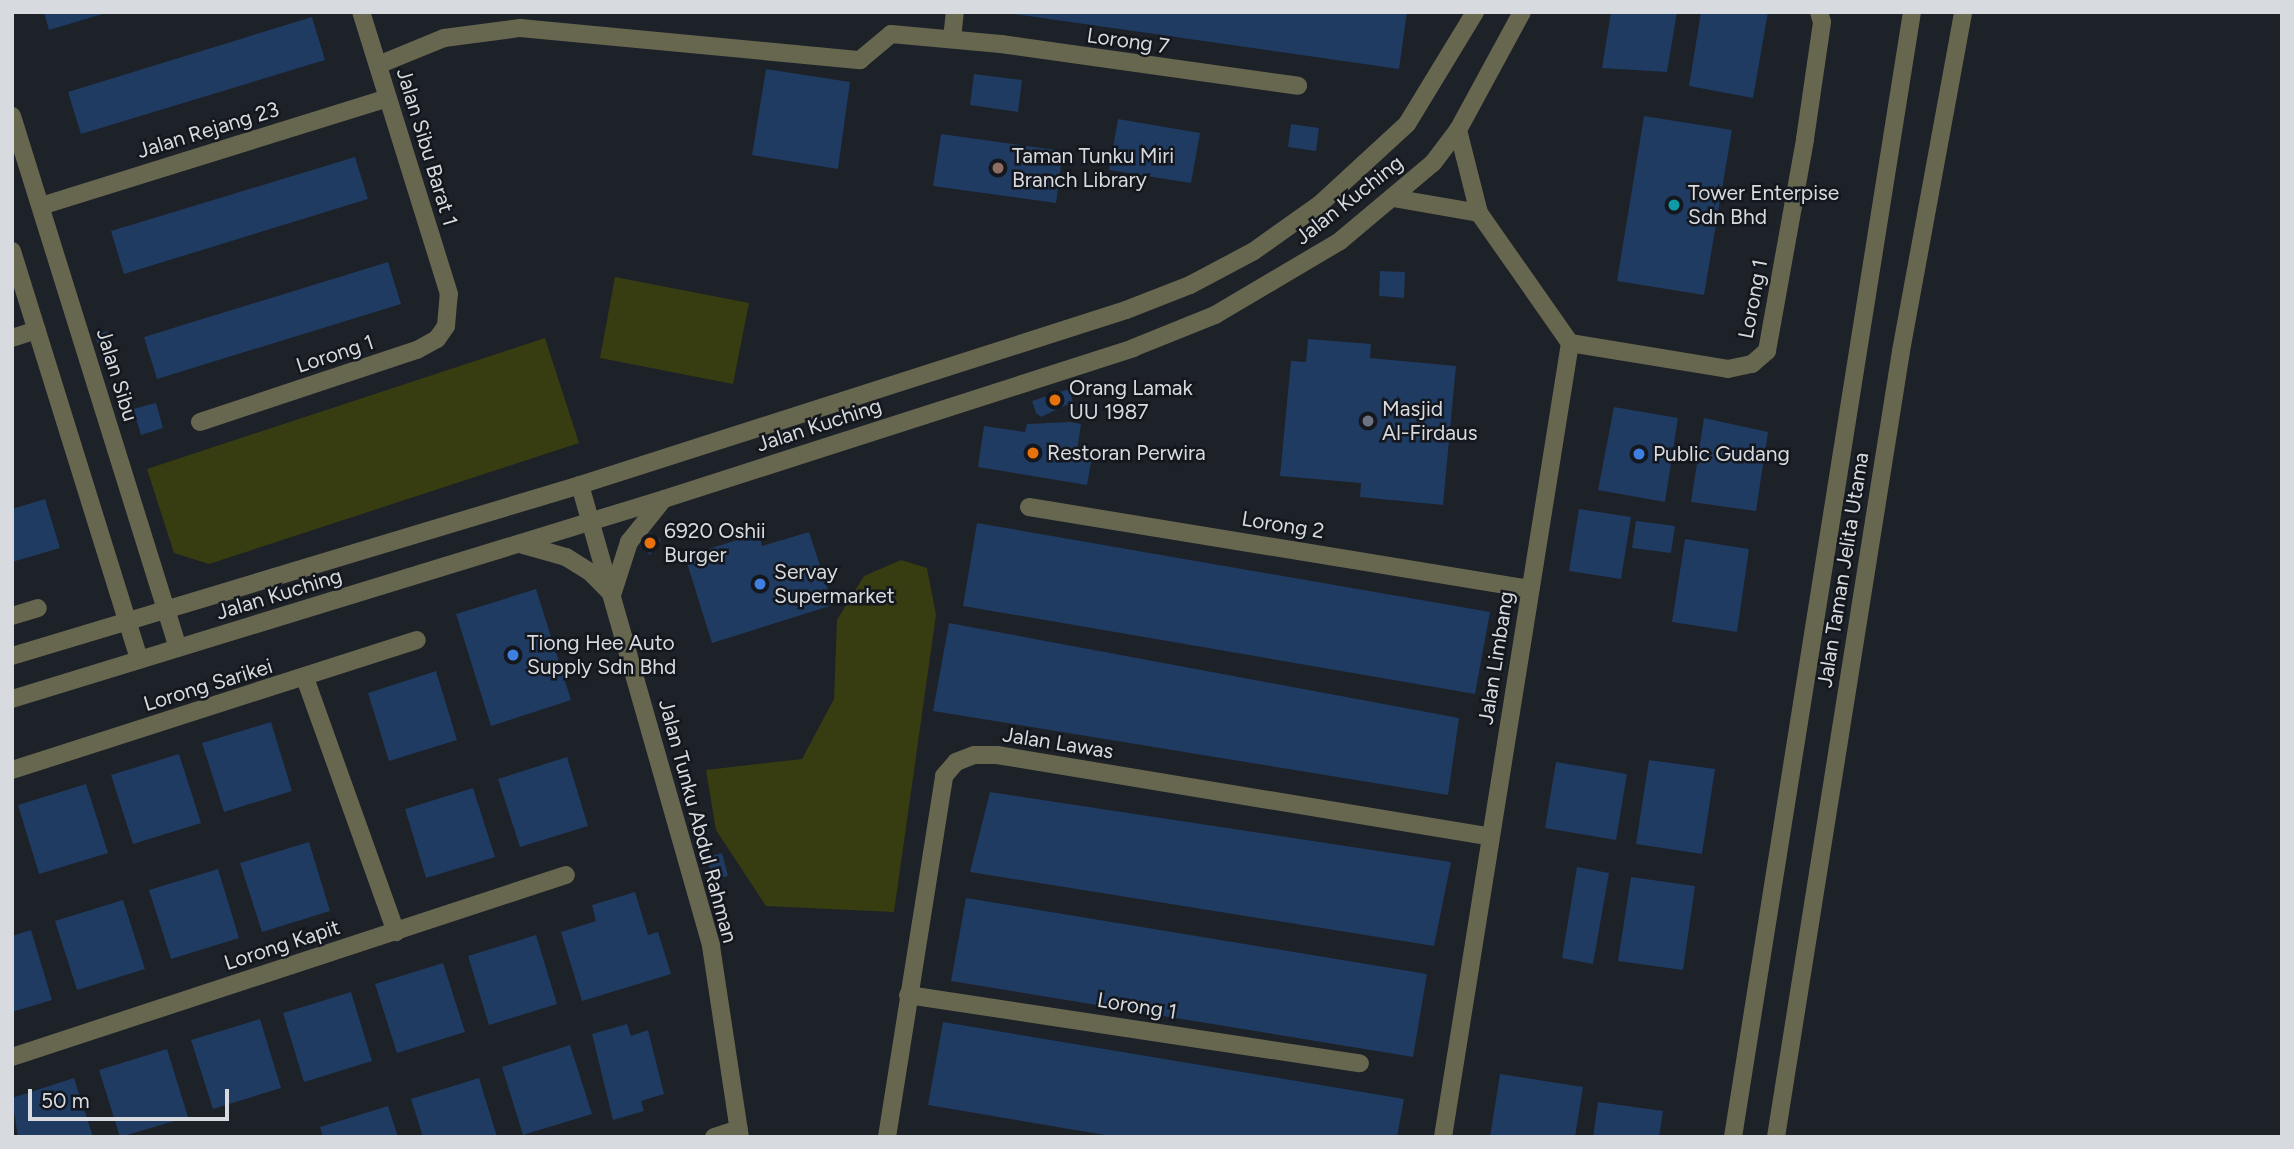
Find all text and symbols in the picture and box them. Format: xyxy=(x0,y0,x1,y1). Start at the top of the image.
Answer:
street label: Lorong 7 xyxy=(1085,23,1171,59)
street label: Jalan Sibu Barat 1 xyxy=(391,65,463,229)
street label: Jalan Rejang 23 xyxy=(134,96,282,164)
place label: Taman Tunku Miri Branch Library xyxy=(1012,143,1174,193)
street label: Jalan Kuching xyxy=(1290,150,1408,250)
marker: Taman Tunku Miri Branch Library xyxy=(990,160,1006,176)
place label: Tower Enterpise Sdn Bhd xyxy=(1688,180,1839,230)
marker: Tower Enterpise Sdn Bhd xyxy=(1666,197,1682,213)
street label: Lorong 1 xyxy=(1733,257,1773,341)
street label: Jalan Sibu xyxy=(91,326,143,424)
street label: Lorong 1 xyxy=(293,330,377,378)
place label: Orang Lamak UU 1987 xyxy=(1069,375,1193,425)
marker: Orang Lamak UU 1987 xyxy=(1047,392,1063,408)
street label: Jalan Kuching xyxy=(753,393,885,457)
place label: Masjid Al-Firdaus xyxy=(1382,396,1477,446)
marker: Masjid Al-Firdaus xyxy=(1360,413,1376,429)
place label: Restoran Perwira xyxy=(1047,440,1206,466)
place label: Public Gudang xyxy=(1653,441,1790,467)
marker: Restoran Perwira xyxy=(1025,445,1041,461)
marker: Public Gudang xyxy=(1631,446,1647,462)
street label: Jalan Taman Jelita Utama xyxy=(1812,451,1874,689)
street label: Lorong 2 xyxy=(1240,506,1326,544)
place label: 6920 Oshii Burger xyxy=(664,518,766,568)
marker: 6920 Oshii Burger xyxy=(642,535,658,551)
place label: Servay Supermarket xyxy=(774,559,895,609)
street label: Jalan Kuching xyxy=(213,563,345,625)
marker: Servay Supermarket xyxy=(752,576,768,592)
street label: Jalan Limbang xyxy=(1473,590,1519,726)
place label: Tiong Hee Auto Supply Sdn Bhd xyxy=(527,630,676,680)
marker: Tiong Hee Auto Supply Sdn Bhd xyxy=(505,647,521,663)
street label: Lorong Sarikei xyxy=(140,653,276,717)
street label: Jalan Tunku Abdul Rahman xyxy=(653,696,743,946)
street label: Jalan Lawas xyxy=(1001,722,1115,764)
street label: Lorong Kapit xyxy=(221,914,343,976)
street label: Lorong 1 xyxy=(1095,987,1179,1025)
scale bar xyxy=(32,1076,233,1120)
text: 50 m xyxy=(41,1088,90,1113)

